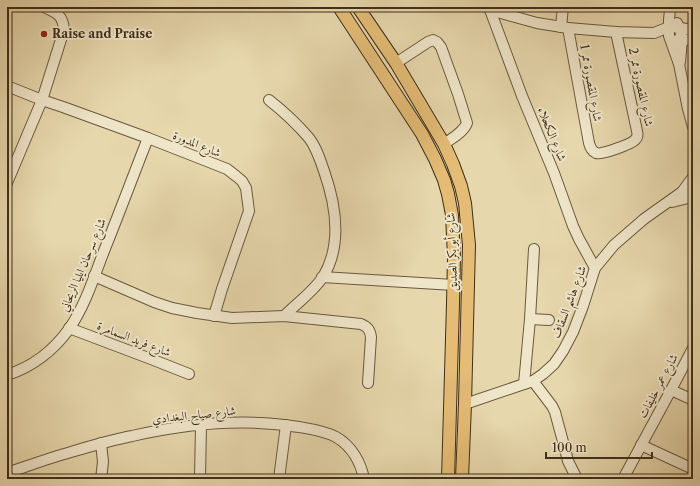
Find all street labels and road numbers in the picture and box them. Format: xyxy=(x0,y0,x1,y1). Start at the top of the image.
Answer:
street label: شارع المقصورة ممر 1 xyxy=(573,43,606,124)
street label: شارع المقصورة ممر 2 xyxy=(622,46,657,129)
street label: شارع الكحلاء xyxy=(531,104,570,165)
street label: شارع المدورة xyxy=(169,127,224,164)
street label: شارع أبو بكر الصديق xyxy=(443,212,464,291)
street label: شارع سرحان ايليا الريحاني xyxy=(56,216,113,315)
street label: شارع هاشم السقاف xyxy=(548,263,594,342)
street label: شارع فريد السمامرة xyxy=(94,318,173,363)
street label: شارع عمر خليفات xyxy=(634,351,684,422)
street label: شارع صياح البغدادي xyxy=(151,403,237,430)

